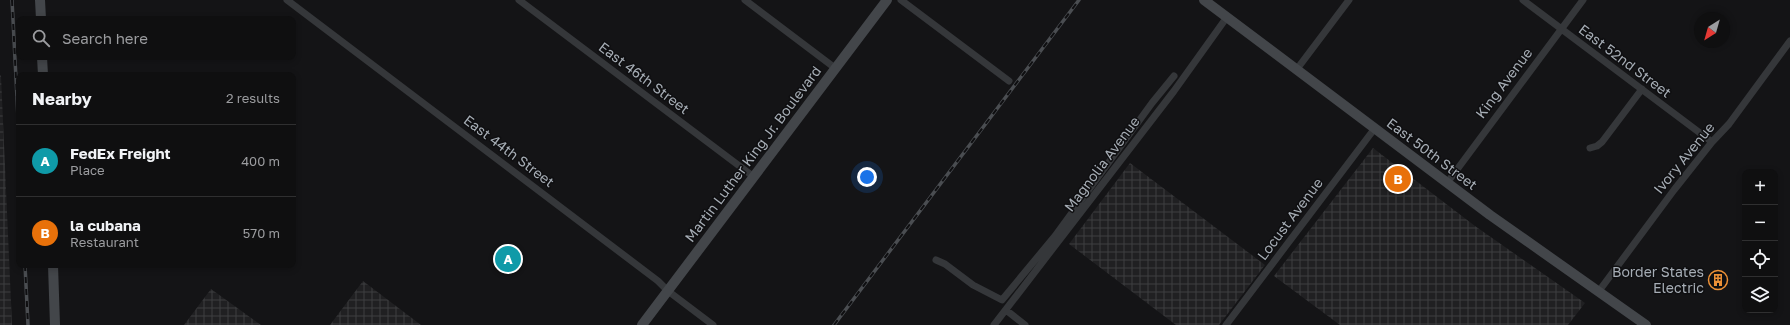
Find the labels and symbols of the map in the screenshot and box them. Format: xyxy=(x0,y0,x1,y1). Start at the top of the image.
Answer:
north arrow xyxy=(1694,12,1730,48)
street label: East 52nd Street xyxy=(1576,20,1675,101)
street label: East 46th Street xyxy=(596,38,693,117)
street label: King Avenue xyxy=(1472,44,1536,121)
street label: Martin Luther King Jr. Boulevard xyxy=(681,62,824,245)
street label: East 44th Street xyxy=(461,111,558,190)
street label: Magnolia Avenue xyxy=(1060,113,1143,215)
street label: East 50th Street xyxy=(1384,114,1481,193)
street label: Ivory Avenue xyxy=(1650,119,1718,197)
pin: B xyxy=(1385,164,1411,194)
your location xyxy=(857,167,877,187)
street label: Locust Avenue xyxy=(1253,174,1326,263)
pin: A xyxy=(495,244,521,274)
place label: Border States Electric xyxy=(1612,263,1704,296)
building icon: Border States Electric xyxy=(1707,269,1729,291)

